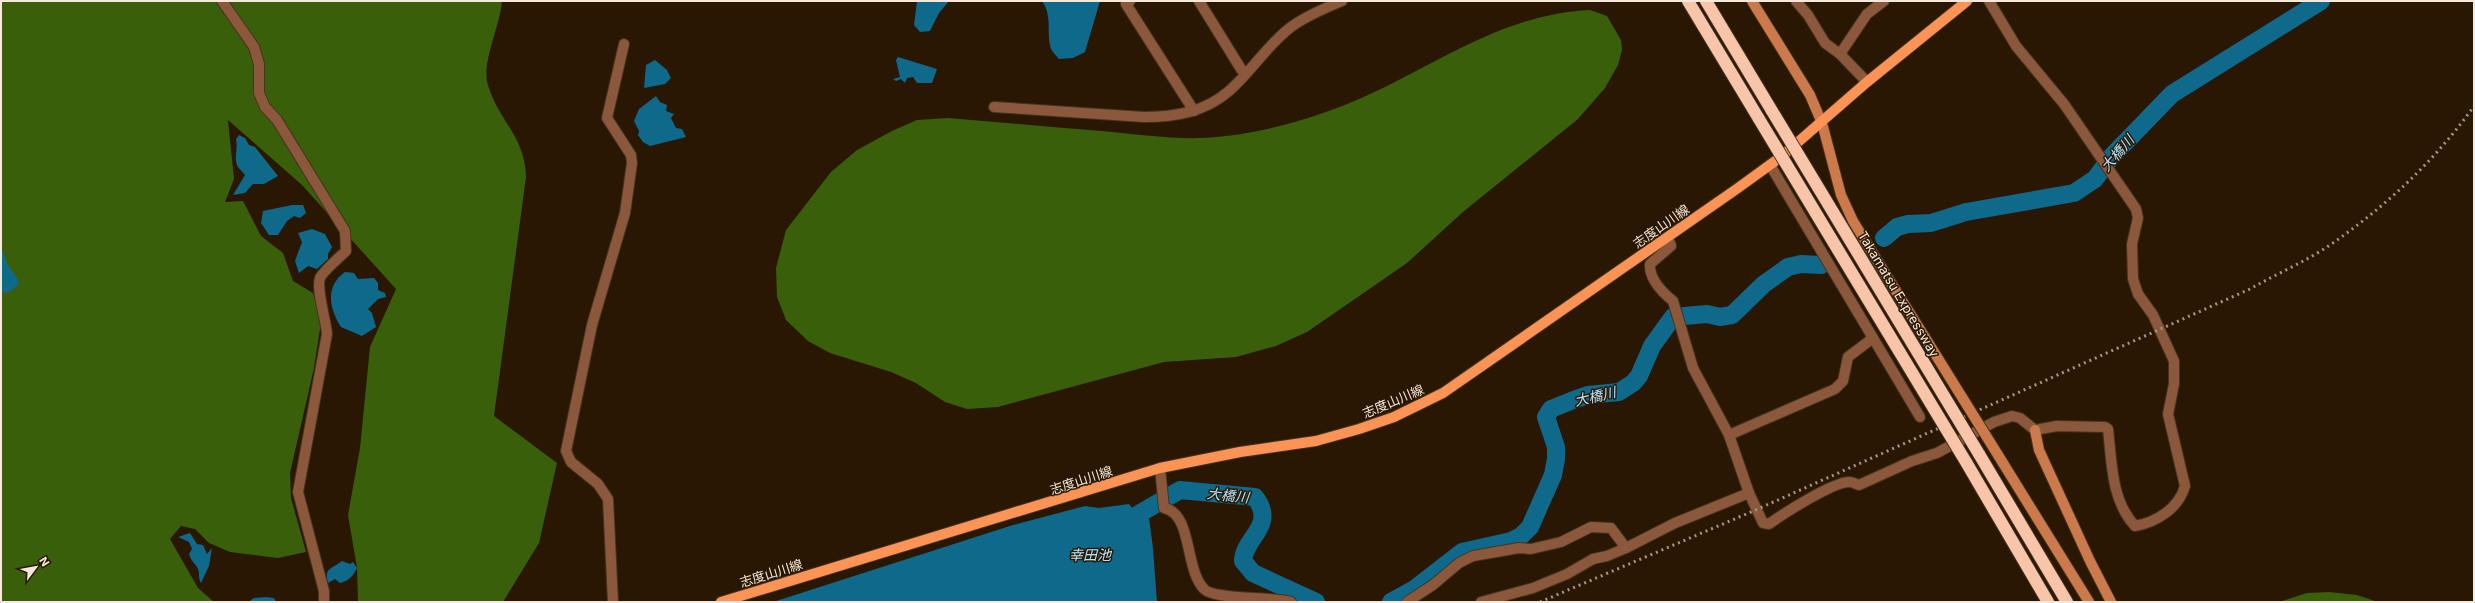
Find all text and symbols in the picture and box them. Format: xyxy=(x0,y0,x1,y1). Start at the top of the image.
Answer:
water label: 大橋川 xyxy=(2097,130,2139,174)
street label: 志度山川線 xyxy=(1630,201,1692,251)
street label: Takamatsu Expressway xyxy=(1855,228,1943,360)
street label: 志度山川線 xyxy=(1360,381,1426,421)
water label: 大橋川 xyxy=(1573,383,1619,409)
street label: 志度山川線 xyxy=(1048,462,1114,498)
water label: 大橋川 xyxy=(1206,484,1252,506)
water label: 幸田池 xyxy=(1069,546,1113,563)
north arrow xyxy=(16,547,56,587)
text: N xyxy=(36,554,53,569)
street label: 志度山川線 xyxy=(738,556,804,590)

